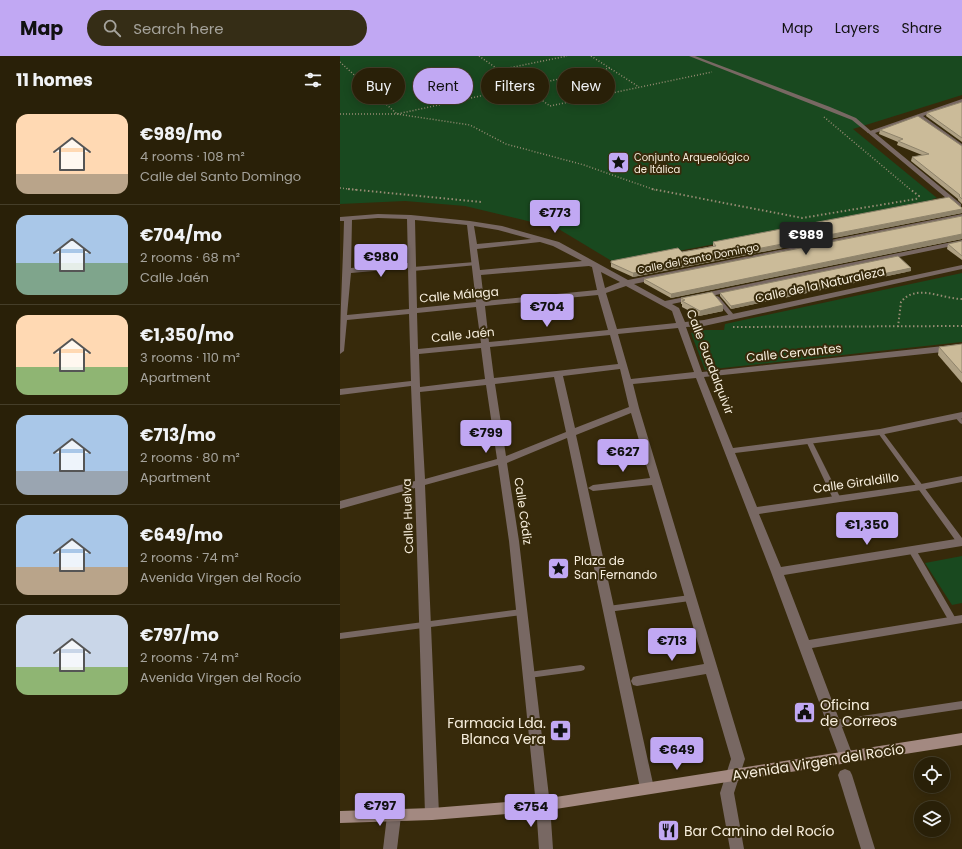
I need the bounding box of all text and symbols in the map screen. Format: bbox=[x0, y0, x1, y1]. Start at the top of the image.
search box bbox=[87, 10, 367, 46]
text: Map bbox=[20, 15, 63, 42]
icon: search bbox=[101, 17, 123, 39]
text: Search here bbox=[133, 18, 224, 39]
text: Map bbox=[782, 18, 813, 38]
text: Layers bbox=[835, 18, 879, 38]
text: Share bbox=[901, 18, 942, 38]
text: 11 homes bbox=[16, 68, 93, 92]
chip: Buy bbox=[352, 68, 405, 104]
chip: Rent bbox=[413, 68, 473, 104]
chip: Filters bbox=[481, 68, 549, 104]
chip: New bbox=[557, 68, 615, 104]
icon: filters bbox=[302, 69, 324, 91]
text: €989/mo bbox=[140, 122, 222, 146]
icon: home bbox=[48, 130, 96, 178]
text: 4 rooms · 108 m² bbox=[140, 147, 245, 166]
place icon: Conjunto Arqueológico de Itálica bbox=[605, 150, 631, 176]
place label: Conjunto Arqueológico de Itálica bbox=[634, 150, 749, 177]
text: Calle del Santo Domingo bbox=[140, 167, 301, 186]
pin: €773 bbox=[531, 200, 579, 234]
text: €773 bbox=[539, 203, 571, 222]
pin: €989 bbox=[782, 222, 830, 256]
text: €704/mo bbox=[140, 223, 222, 247]
text: €989 bbox=[789, 225, 823, 244]
icon: home bbox=[48, 231, 96, 279]
street label: Calle del Santo Domingo bbox=[636, 239, 760, 278]
pin: €980 bbox=[357, 244, 405, 278]
text: €980 bbox=[363, 247, 399, 266]
text: 2 rooms · 68 m² bbox=[140, 248, 240, 267]
street label: Calle de la Naturaleza bbox=[754, 262, 886, 307]
text: Calle Jaén bbox=[140, 268, 209, 287]
street label: Calle Málaga bbox=[419, 283, 499, 306]
pin: €704 bbox=[523, 294, 571, 328]
text: €704 bbox=[530, 297, 564, 316]
street label: Calle Guadalquivir bbox=[683, 307, 739, 417]
text: €1,350/mo bbox=[140, 323, 234, 347]
street label: Calle Jaén bbox=[430, 323, 495, 346]
icon: home bbox=[48, 331, 96, 379]
street label: Calle Cervantes bbox=[745, 339, 842, 366]
text: 3 rooms · 110 m² bbox=[140, 348, 240, 367]
text: Apartment bbox=[140, 368, 210, 387]
pin: €799 bbox=[462, 420, 510, 454]
text: €713/mo bbox=[140, 423, 216, 447]
text: €799 bbox=[469, 423, 503, 442]
icon: home bbox=[48, 431, 96, 479]
pin: €627 bbox=[599, 439, 647, 473]
text: €627 bbox=[606, 442, 640, 461]
text: 2 rooms · 80 m² bbox=[140, 448, 240, 467]
text: Apartment bbox=[140, 468, 210, 487]
street label: Calle Giraldillo bbox=[812, 468, 900, 497]
street label: Calle Cádiz bbox=[510, 476, 537, 546]
street label: Calle Huelva bbox=[398, 478, 417, 554]
pin: €1,350 bbox=[834, 512, 900, 546]
text: €1,350 bbox=[845, 515, 889, 534]
text: €649/mo bbox=[140, 523, 223, 547]
icon: home bbox=[48, 531, 96, 579]
text: 2 rooms · 74 m² bbox=[140, 548, 239, 567]
place label: Plaza de San Fernando bbox=[574, 552, 658, 583]
place icon: Plaza de San Fernando bbox=[546, 555, 572, 581]
text: Avenida Virgen del Rocío bbox=[140, 568, 301, 587]
text: €797/mo bbox=[140, 623, 219, 647]
pin: €713 bbox=[648, 628, 696, 662]
icon: home bbox=[48, 631, 96, 679]
text: €713 bbox=[657, 631, 687, 650]
text: 2 rooms · 74 m² bbox=[140, 648, 239, 667]
text: Avenida Virgen del Rocío bbox=[140, 668, 301, 687]
place label: Oficina de Correos bbox=[820, 695, 897, 731]
public building icon: Oficina de Correos bbox=[792, 700, 818, 726]
place label: Farmacia Lda. Blanca Vera bbox=[447, 713, 546, 749]
pharmacy icon: Farmacia Lda. Blanca Vera bbox=[548, 718, 574, 744]
pin: €649 bbox=[653, 737, 701, 771]
street label: Avenida Virgen del Rocío bbox=[731, 739, 905, 785]
text: €649 bbox=[659, 740, 695, 759]
map controls bbox=[914, 757, 950, 837]
button: locate bbox=[914, 757, 950, 793]
pin: €797 bbox=[356, 793, 404, 827]
pin: €754 bbox=[507, 794, 555, 828]
text: €797 bbox=[364, 796, 396, 815]
text: €754 bbox=[514, 797, 548, 816]
button: layers bbox=[914, 801, 950, 837]
restaurant icon: Bar Camino del Rocío bbox=[655, 818, 681, 844]
place label: Bar Camino del Rocío bbox=[684, 821, 835, 841]

